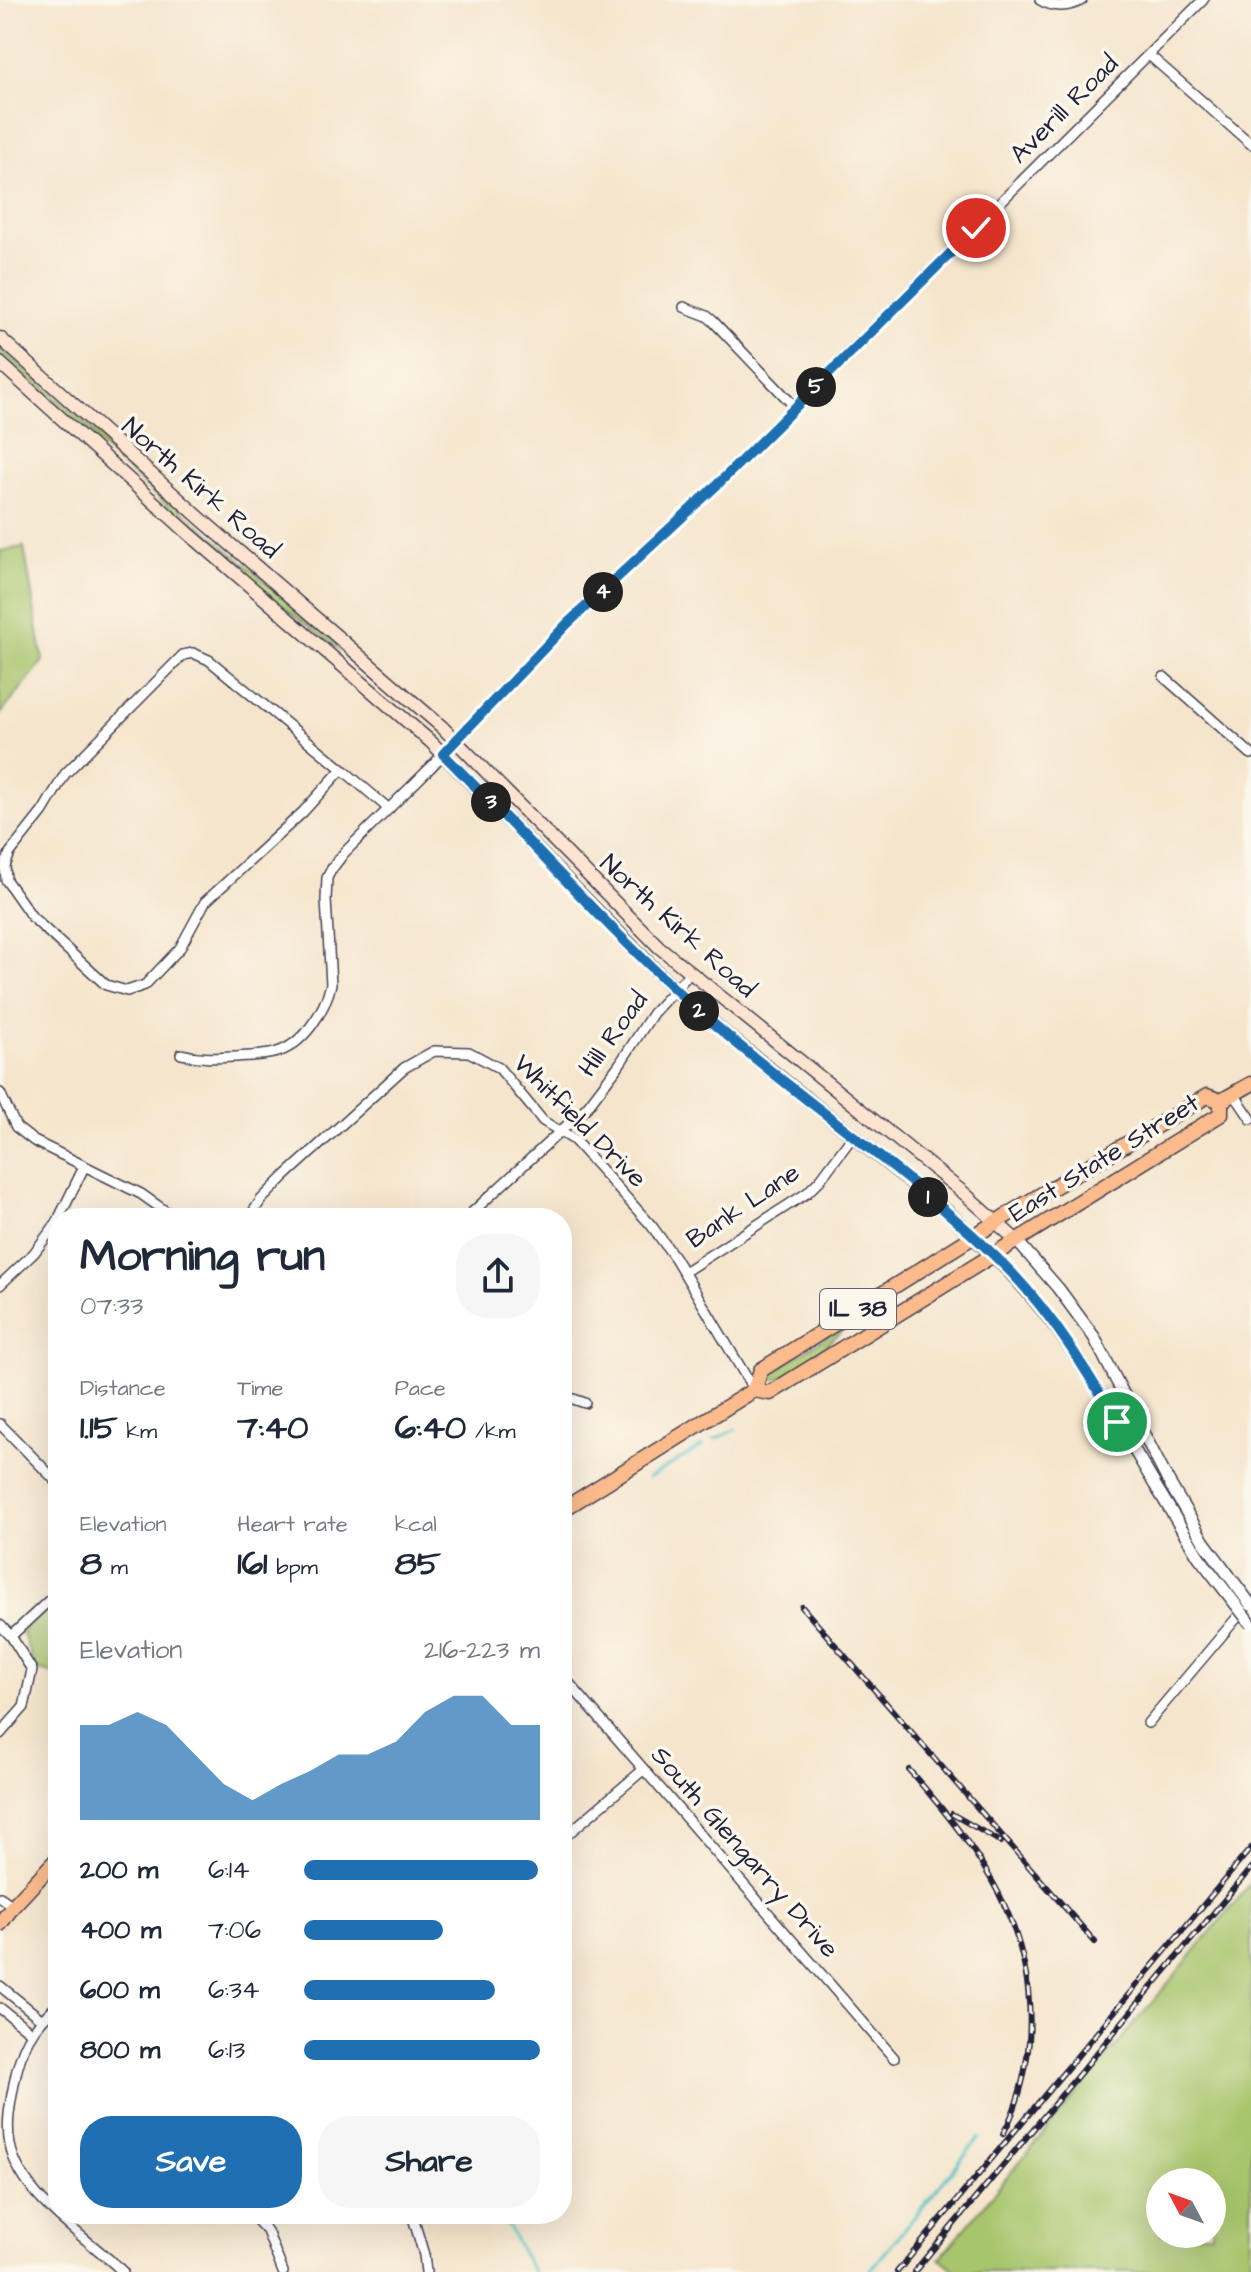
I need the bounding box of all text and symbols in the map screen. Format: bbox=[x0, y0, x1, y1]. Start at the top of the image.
street label: Averill Road bbox=[1001, 46, 1127, 172]
pin bbox=[942, 194, 1010, 262]
icon: check bbox=[954, 206, 998, 250]
pin: 5 bbox=[796, 367, 836, 407]
text: 5 bbox=[808, 371, 824, 402]
street label: North Kirk Road bbox=[114, 409, 288, 567]
pin: 4 bbox=[583, 572, 623, 612]
text: 4 bbox=[596, 576, 610, 607]
pin: 3 bbox=[471, 782, 511, 822]
text: 3 bbox=[485, 786, 497, 817]
street label: North Kirk Road bbox=[592, 846, 764, 1006]
street label: Hill Road bbox=[570, 984, 656, 1084]
pin: 2 bbox=[679, 991, 719, 1031]
text: 2 bbox=[693, 995, 705, 1026]
street label: Whitfield Drive bbox=[505, 1046, 655, 1196]
street label: East State Street bbox=[1002, 1085, 1206, 1231]
street label: Bank Lane bbox=[679, 1155, 807, 1257]
pin: 1 bbox=[908, 1177, 948, 1217]
text: 1 bbox=[927, 1181, 929, 1212]
text: Morning run bbox=[80, 1227, 325, 1288]
button: share bbox=[456, 1234, 540, 1318]
text: 07:33 bbox=[80, 1288, 143, 1324]
road number: IL 38 bbox=[820, 1289, 896, 1329]
text: Distance bbox=[80, 1373, 166, 1404]
text: Time bbox=[237, 1373, 283, 1404]
text: Pace bbox=[395, 1373, 446, 1404]
pin bbox=[1083, 1388, 1151, 1456]
icon: arrive bbox=[1095, 1400, 1139, 1444]
text: 1.15 bbox=[80, 1404, 118, 1452]
text: 7:40 bbox=[237, 1404, 309, 1452]
text: 6:40 bbox=[395, 1404, 466, 1452]
text: km bbox=[118, 1416, 157, 1447]
text: /km bbox=[466, 1416, 516, 1447]
text: Elevation bbox=[80, 1509, 167, 1540]
text: Heart rate bbox=[237, 1509, 348, 1540]
text: kcal bbox=[395, 1509, 437, 1540]
text: 8 bbox=[80, 1540, 102, 1588]
text: 161 bbox=[237, 1540, 267, 1588]
text: 85 bbox=[395, 1540, 441, 1588]
text: m bbox=[102, 1552, 128, 1583]
text: bpm bbox=[267, 1552, 318, 1583]
text: Elevation bbox=[80, 1632, 182, 1668]
text: 216–223 m bbox=[424, 1632, 540, 1668]
street label: South Glengarry Drive bbox=[641, 1738, 847, 1967]
text: 200 m bbox=[80, 1852, 158, 1888]
text: 6:14 bbox=[208, 1852, 250, 1888]
text: 400 m bbox=[80, 1912, 161, 1948]
text: 7:06 bbox=[208, 1912, 261, 1948]
text: 600 m bbox=[80, 1972, 160, 2008]
text: 6:34 bbox=[208, 1972, 260, 2008]
text: 800 m bbox=[80, 2032, 160, 2068]
text: 6:13 bbox=[208, 2032, 245, 2068]
button: Save bbox=[80, 2116, 302, 2208]
button: Share bbox=[318, 2116, 540, 2208]
north arrow bbox=[1146, 2168, 1226, 2248]
map controls bbox=[1146, 2168, 1226, 2248]

